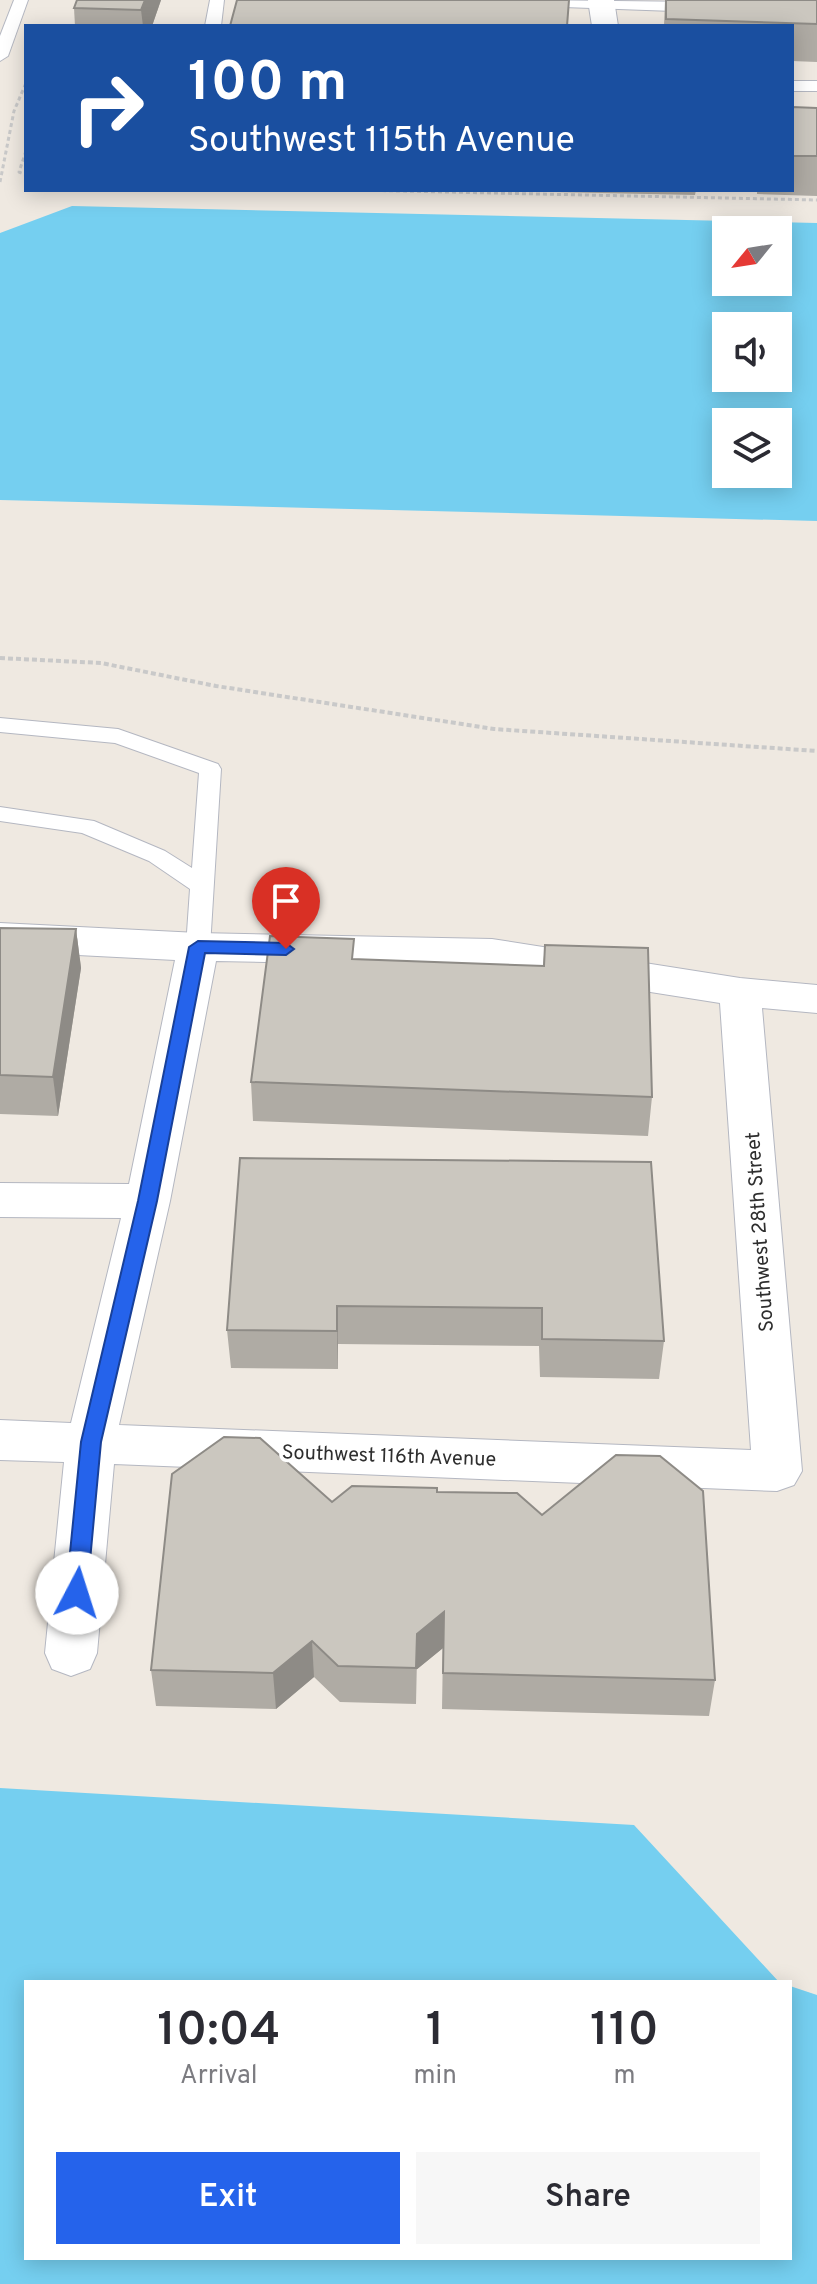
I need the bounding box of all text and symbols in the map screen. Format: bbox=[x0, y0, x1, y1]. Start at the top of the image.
text: 100 m bbox=[188, 50, 347, 120]
icon: right bbox=[56, 56, 160, 160]
text: Southwest 115th Avenue bbox=[188, 119, 575, 165]
north arrow bbox=[712, 216, 792, 296]
map controls bbox=[712, 216, 792, 488]
button: sound bbox=[712, 312, 792, 392]
button: layers bbox=[712, 408, 792, 488]
pin bbox=[252, 867, 320, 949]
icon: arrive bbox=[264, 879, 308, 923]
street label: Southwest 28th Street bbox=[741, 1131, 781, 1333]
street label: Southwest 116th Avenue bbox=[281, 1440, 497, 1474]
position arrow bbox=[35, 1551, 119, 1635]
text: 10:04 bbox=[157, 2002, 280, 2062]
text: 1 bbox=[426, 2002, 445, 2062]
text: 110 bbox=[590, 2002, 659, 2062]
text: Arrival bbox=[180, 2060, 258, 2093]
text: min bbox=[414, 2060, 457, 2093]
text: m bbox=[613, 2060, 635, 2093]
button: Exit bbox=[56, 2152, 400, 2244]
button: Share bbox=[416, 2152, 760, 2244]

